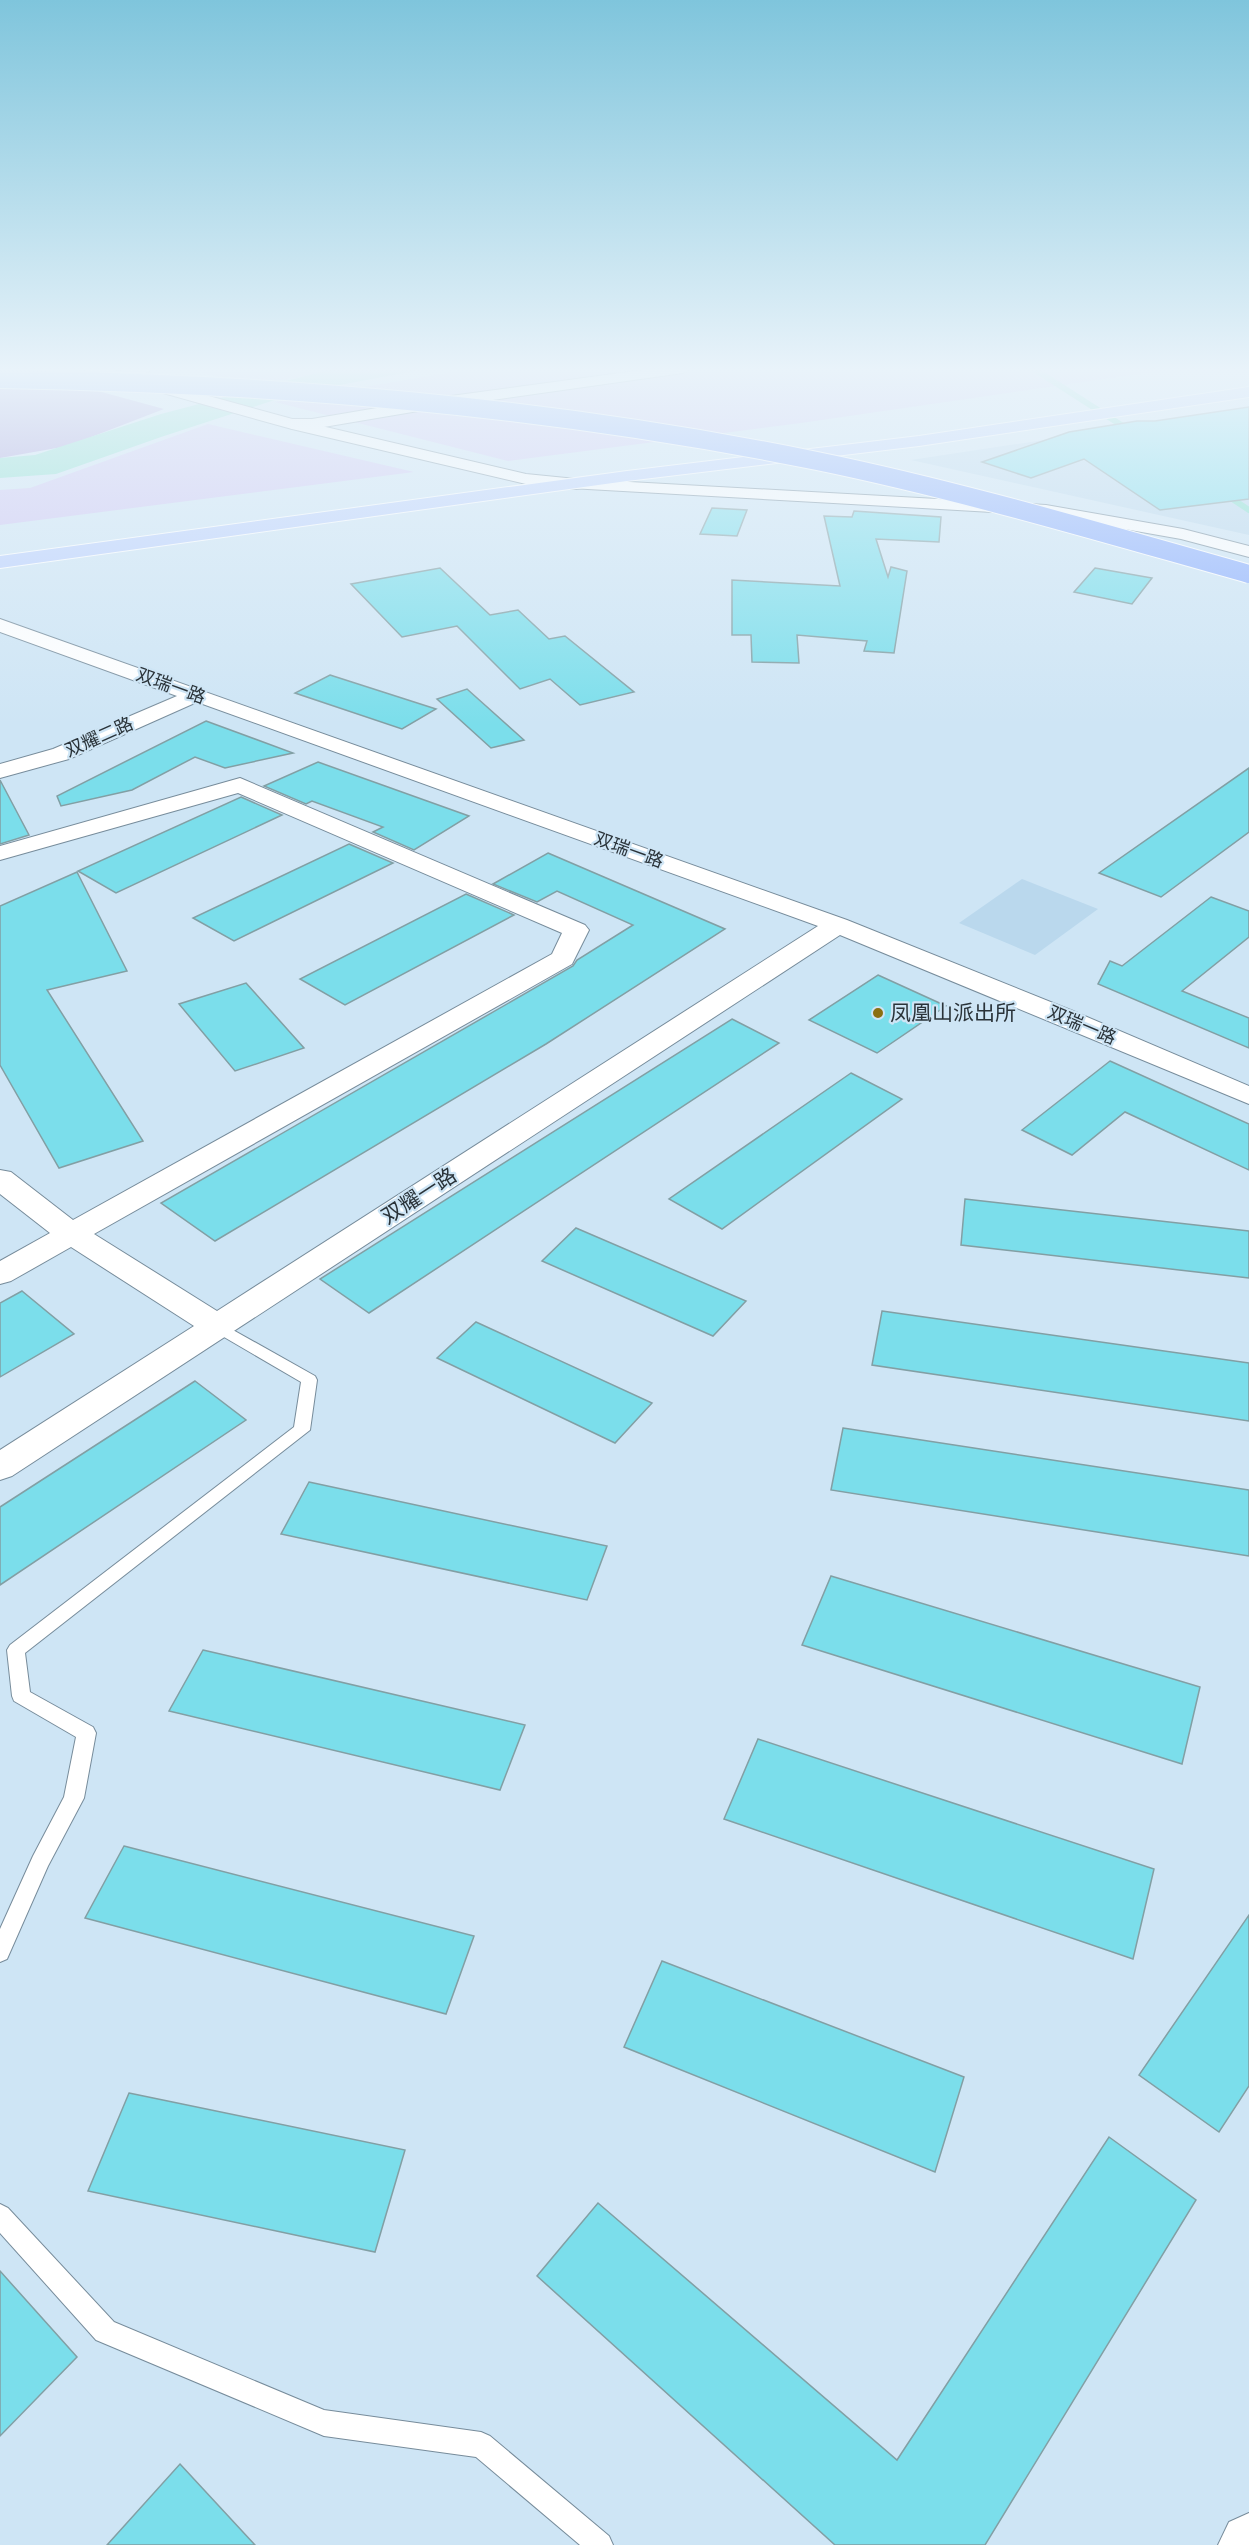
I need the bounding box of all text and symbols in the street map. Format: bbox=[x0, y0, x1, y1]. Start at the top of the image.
street label: 双瑞一路 bbox=[134, 662, 209, 708]
street label: 双耀二路 bbox=[61, 711, 136, 761]
street label: 双瑞一路 bbox=[592, 826, 667, 872]
place label: 凤凰山派出所 bbox=[890, 999, 1016, 1024]
street label: 双瑞一路 bbox=[1045, 1000, 1120, 1048]
marker: 凤凰山派出所 bbox=[871, 1006, 885, 1020]
street label: 双耀一路 bbox=[376, 1161, 460, 1228]

